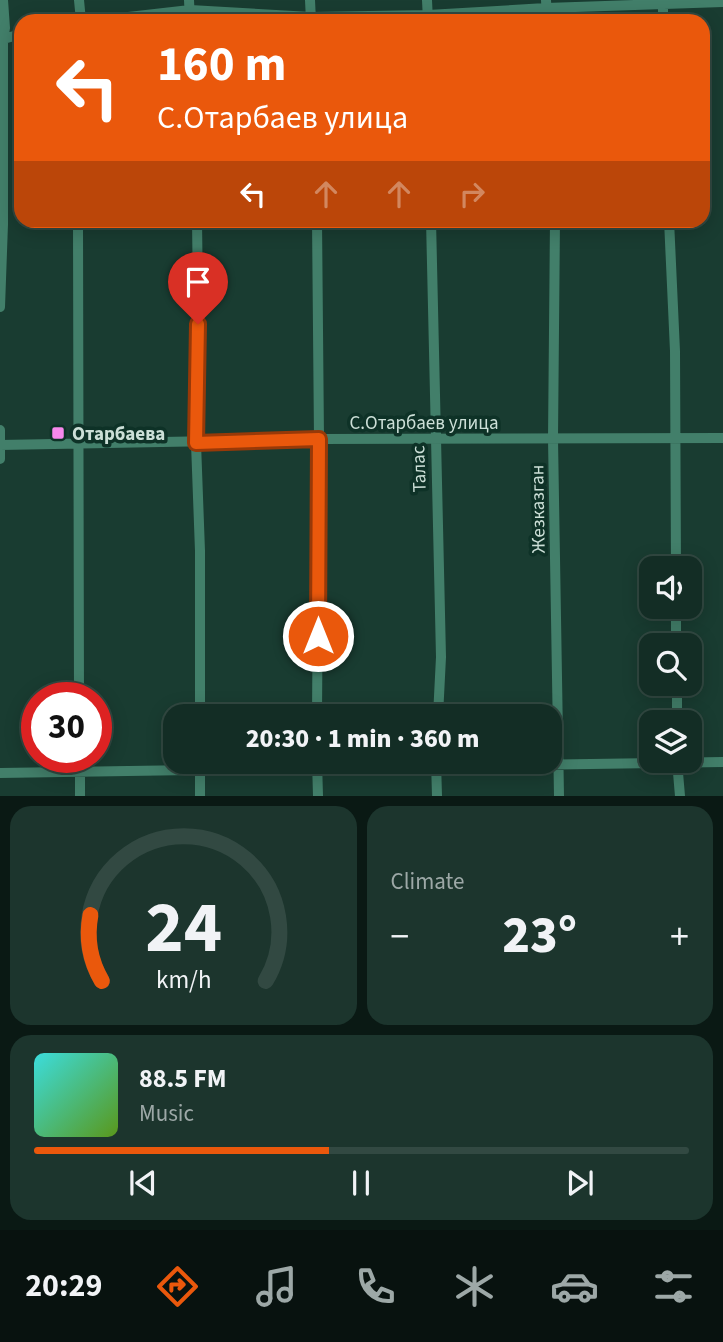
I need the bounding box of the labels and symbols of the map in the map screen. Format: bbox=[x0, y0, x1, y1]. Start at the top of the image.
pin bbox=[168, 252, 228, 324]
street label: С.Отарбаев улица bbox=[349, 410, 499, 437]
place label: Отарбаева bbox=[72, 421, 165, 448]
marker: Отарбаева bbox=[50, 425, 66, 441]
street label: Талас bbox=[405, 445, 434, 493]
street label: Жезказган bbox=[524, 464, 553, 554]
position arrow bbox=[281, 599, 355, 673]
speed limit sign: 30 bbox=[21, 682, 112, 773]

